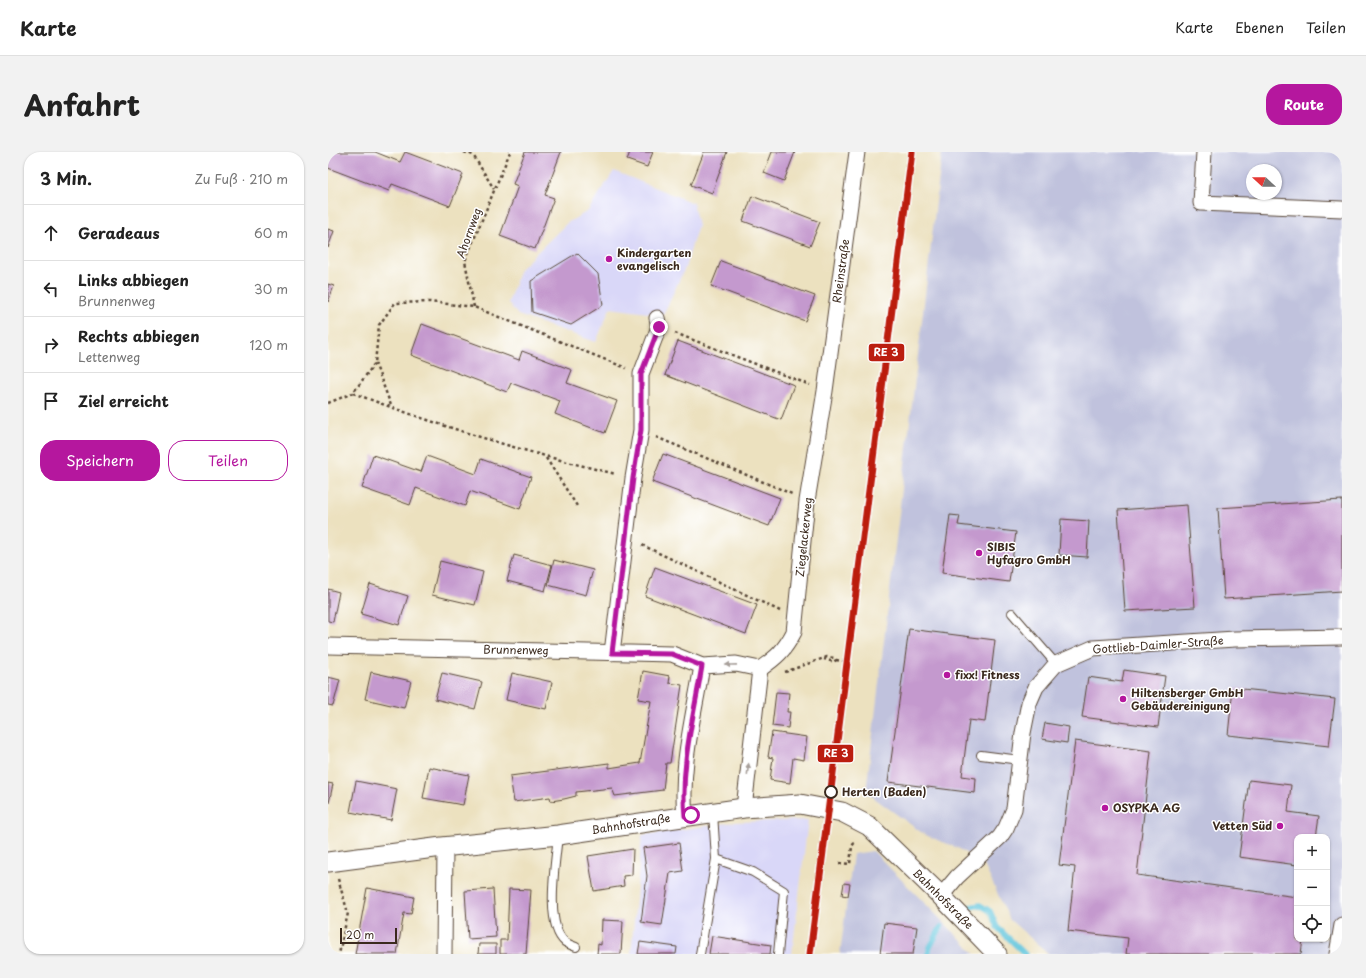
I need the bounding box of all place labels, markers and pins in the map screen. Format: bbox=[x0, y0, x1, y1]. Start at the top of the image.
place label: Kindergarten evangelisch bbox=[617, 244, 691, 274]
marker: Kindergarten evangelisch bbox=[604, 254, 614, 264]
place label: SIBIS Hyfagro GmbH bbox=[987, 538, 1071, 568]
marker: SIBIS Hyfagro GmbH bbox=[974, 548, 984, 558]
place label: fixx! Fitness bbox=[955, 666, 1020, 683]
marker: fixx! Fitness bbox=[942, 670, 952, 680]
place label: Hiltensberger GmbH Gebäudereinigung bbox=[1131, 684, 1243, 714]
marker: Hiltensberger GmbH Gebäudereinigung bbox=[1118, 694, 1128, 704]
place label: Herten (Baden) bbox=[842, 783, 926, 800]
marker: Herten (Baden) bbox=[824, 785, 838, 799]
place label: OSYPKA AG bbox=[1113, 799, 1180, 816]
marker: OSYPKA AG bbox=[1100, 803, 1110, 813]
place label: Vetten Süd bbox=[1213, 817, 1272, 834]
marker: Vetten Süd bbox=[1275, 821, 1285, 831]

